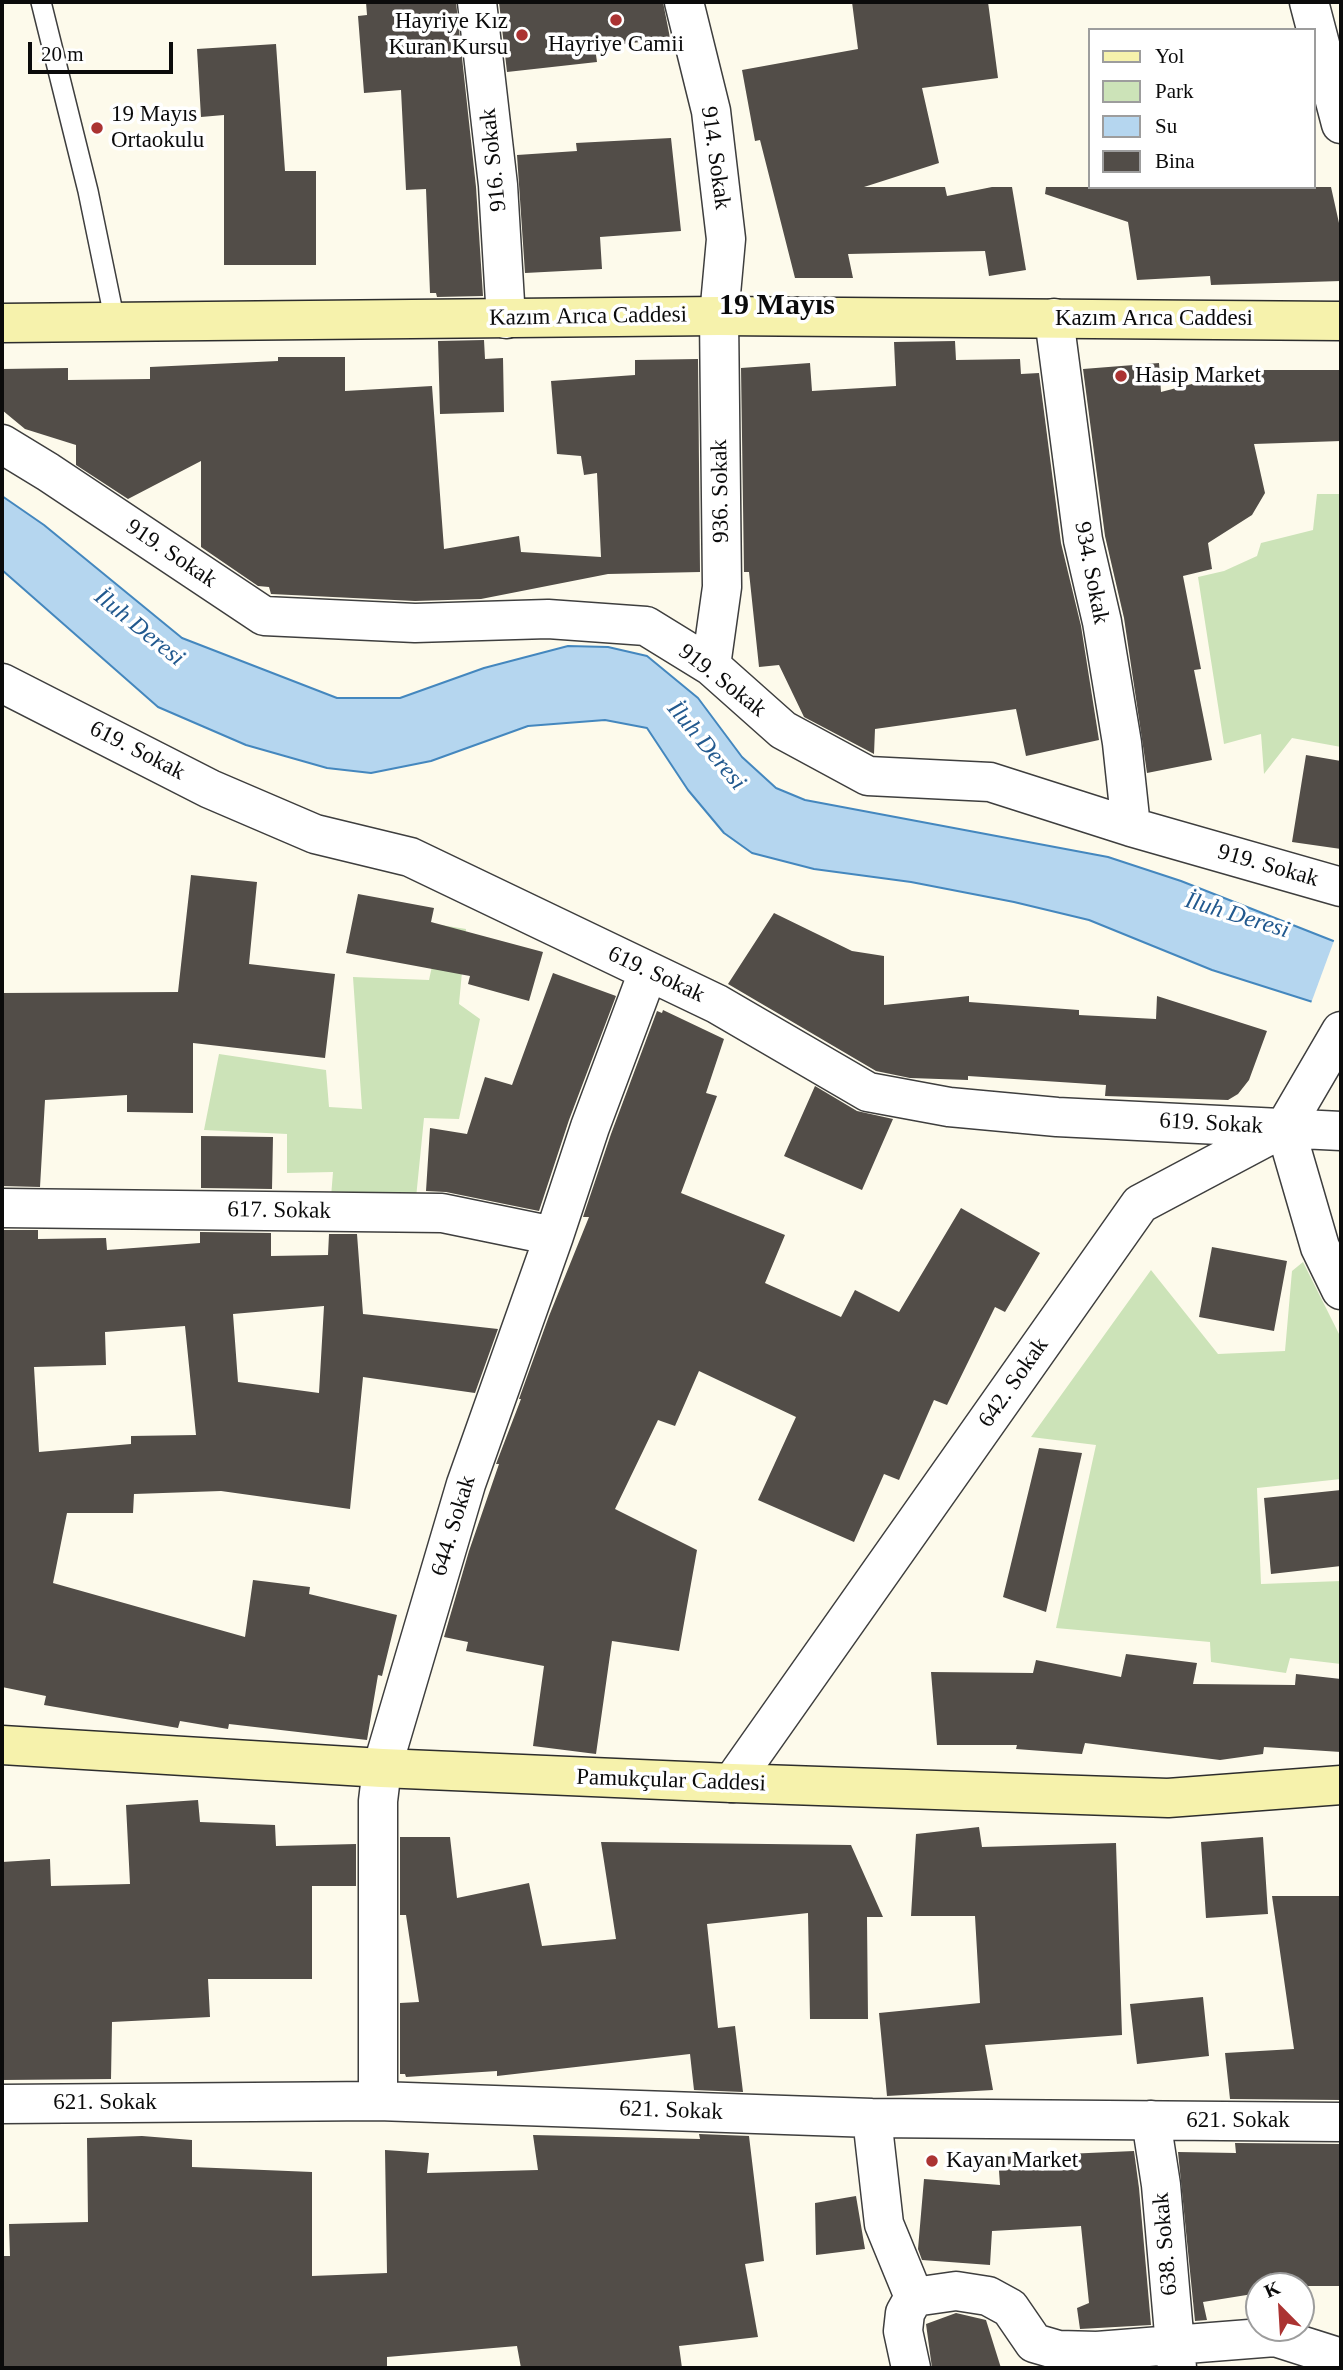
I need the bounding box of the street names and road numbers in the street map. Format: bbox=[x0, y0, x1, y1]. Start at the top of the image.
street label: 914. Sokak bbox=[694, 105, 736, 211]
street label: 916. Sokak bbox=[475, 107, 513, 213]
street label: Kazım Arıca Caddesi bbox=[489, 301, 687, 333]
street label: Kazım Arıca Caddesi bbox=[1055, 305, 1253, 333]
street label: 936. Sokak bbox=[706, 439, 736, 543]
street label: 919. Sokak bbox=[120, 514, 222, 594]
street label: 934. Sokak bbox=[1068, 520, 1114, 626]
street label: 919. Sokak bbox=[673, 638, 771, 724]
street label: 619. Sokak bbox=[85, 715, 189, 787]
street label: 919. Sokak bbox=[1214, 838, 1322, 894]
street label: 619. Sokak bbox=[603, 941, 709, 1009]
street label: 619. Sokak bbox=[1159, 1108, 1263, 1140]
street label: 617. Sokak bbox=[227, 1196, 331, 1226]
street label: 642. Sokak bbox=[973, 1333, 1055, 1433]
street label: 644. Sokak bbox=[426, 1472, 482, 1580]
street label: Pamukçular Caddesi bbox=[576, 1764, 766, 1798]
street label: 621. Sokak bbox=[53, 2089, 157, 2117]
street label: 621. Sokak bbox=[619, 2095, 723, 2127]
street label: 621. Sokak bbox=[1186, 2107, 1290, 2135]
street label: 638. Sokak bbox=[1148, 2191, 1184, 2297]

